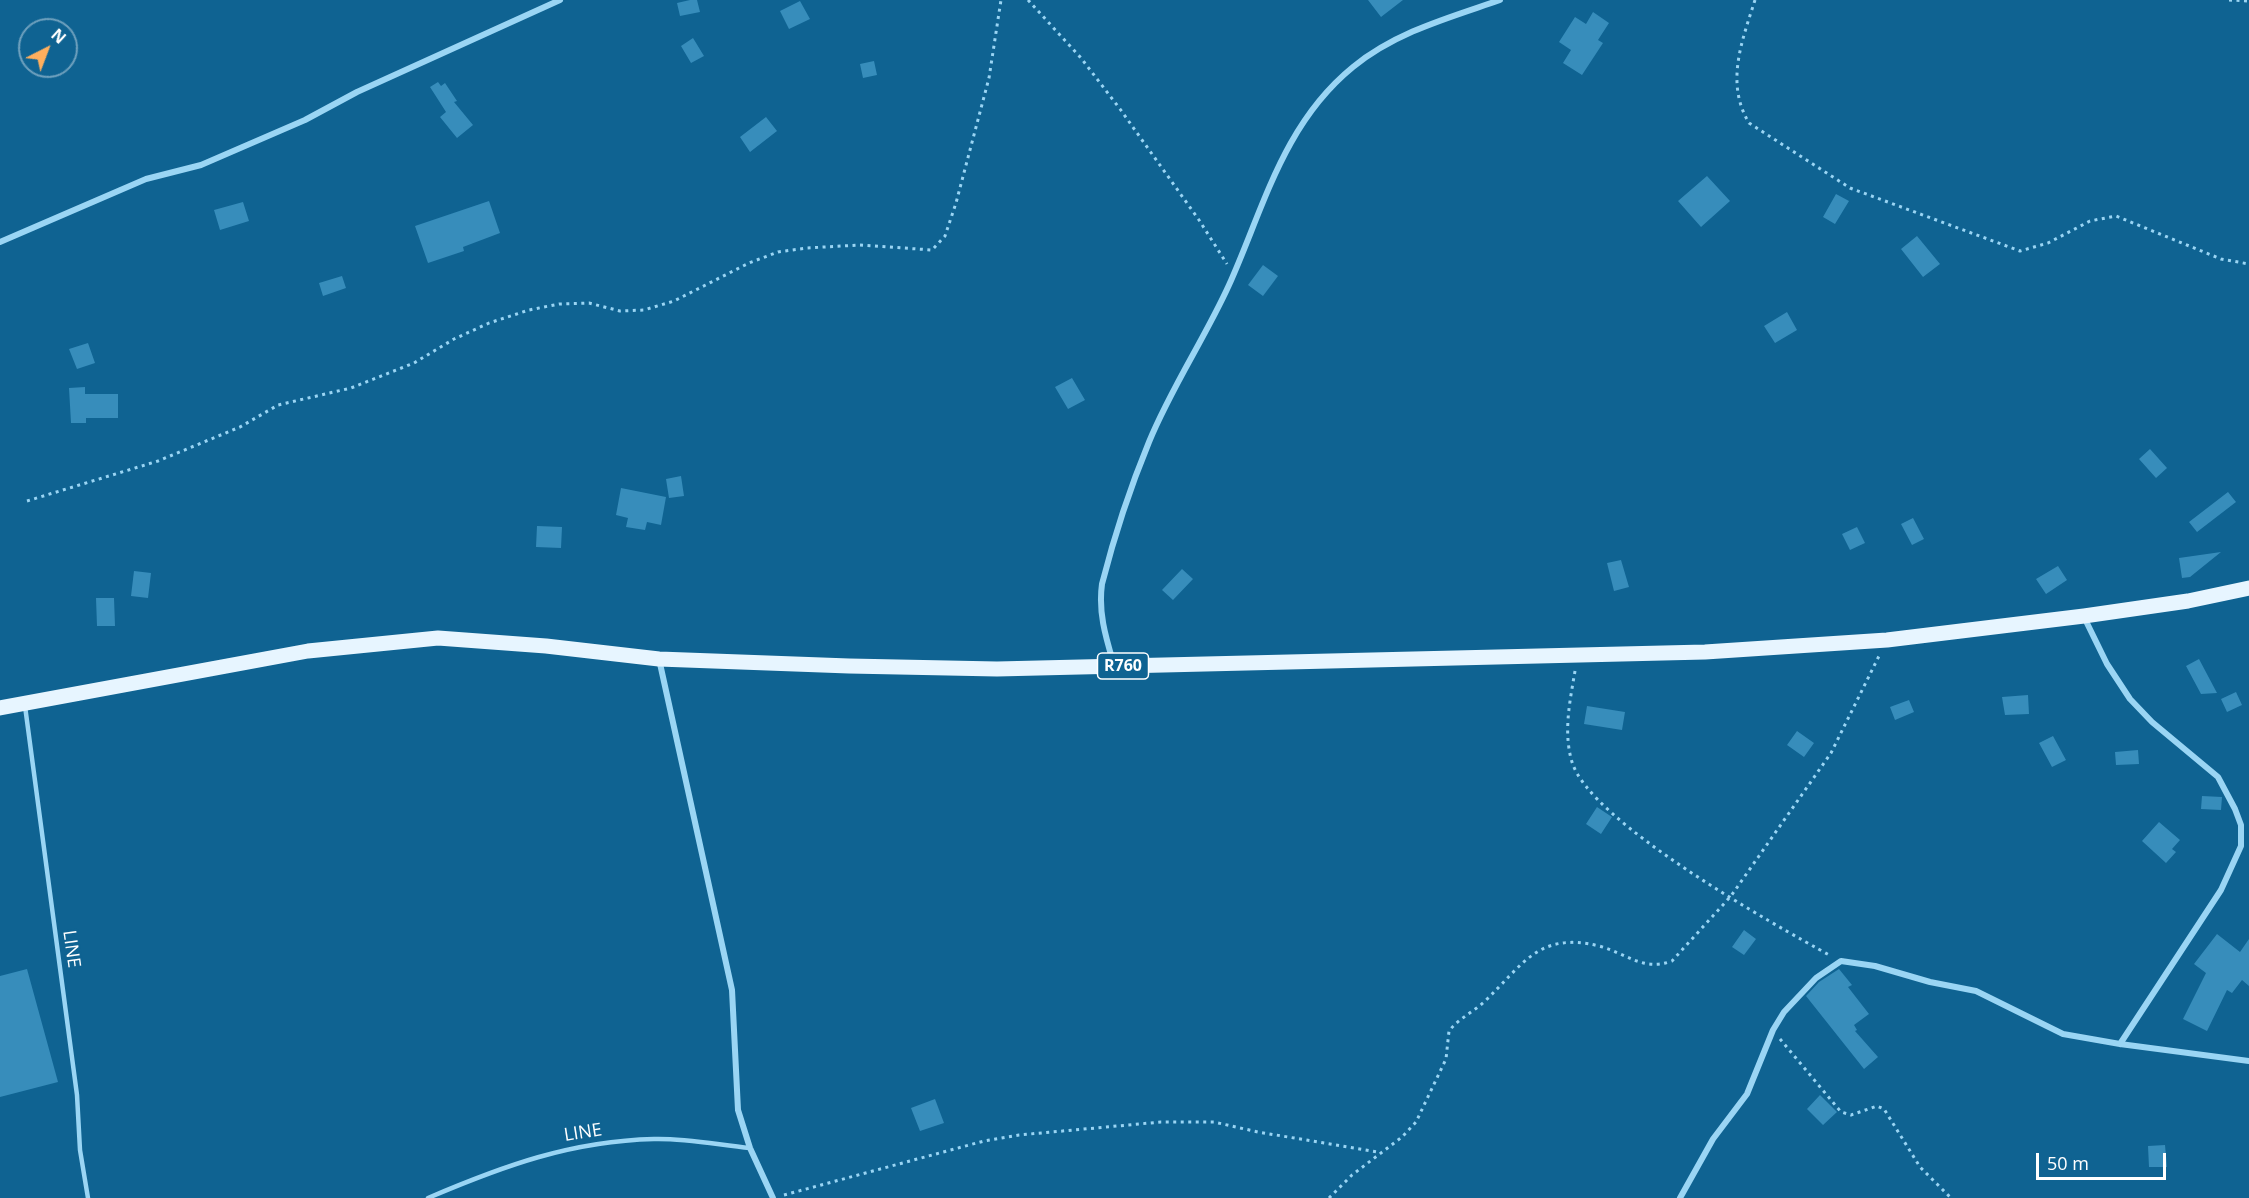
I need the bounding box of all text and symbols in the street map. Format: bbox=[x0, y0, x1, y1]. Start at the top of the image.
north arrow bbox=[18, 18, 78, 78]
text: N bbox=[47, 24, 71, 49]
road number: R760 bbox=[1098, 653, 1148, 679]
street label: LINE bbox=[58, 929, 84, 969]
street label: LINE bbox=[563, 1119, 603, 1147]
scale bar bbox=[2039, 1141, 2170, 1179]
text: 50 m bbox=[2047, 1151, 2089, 1175]

